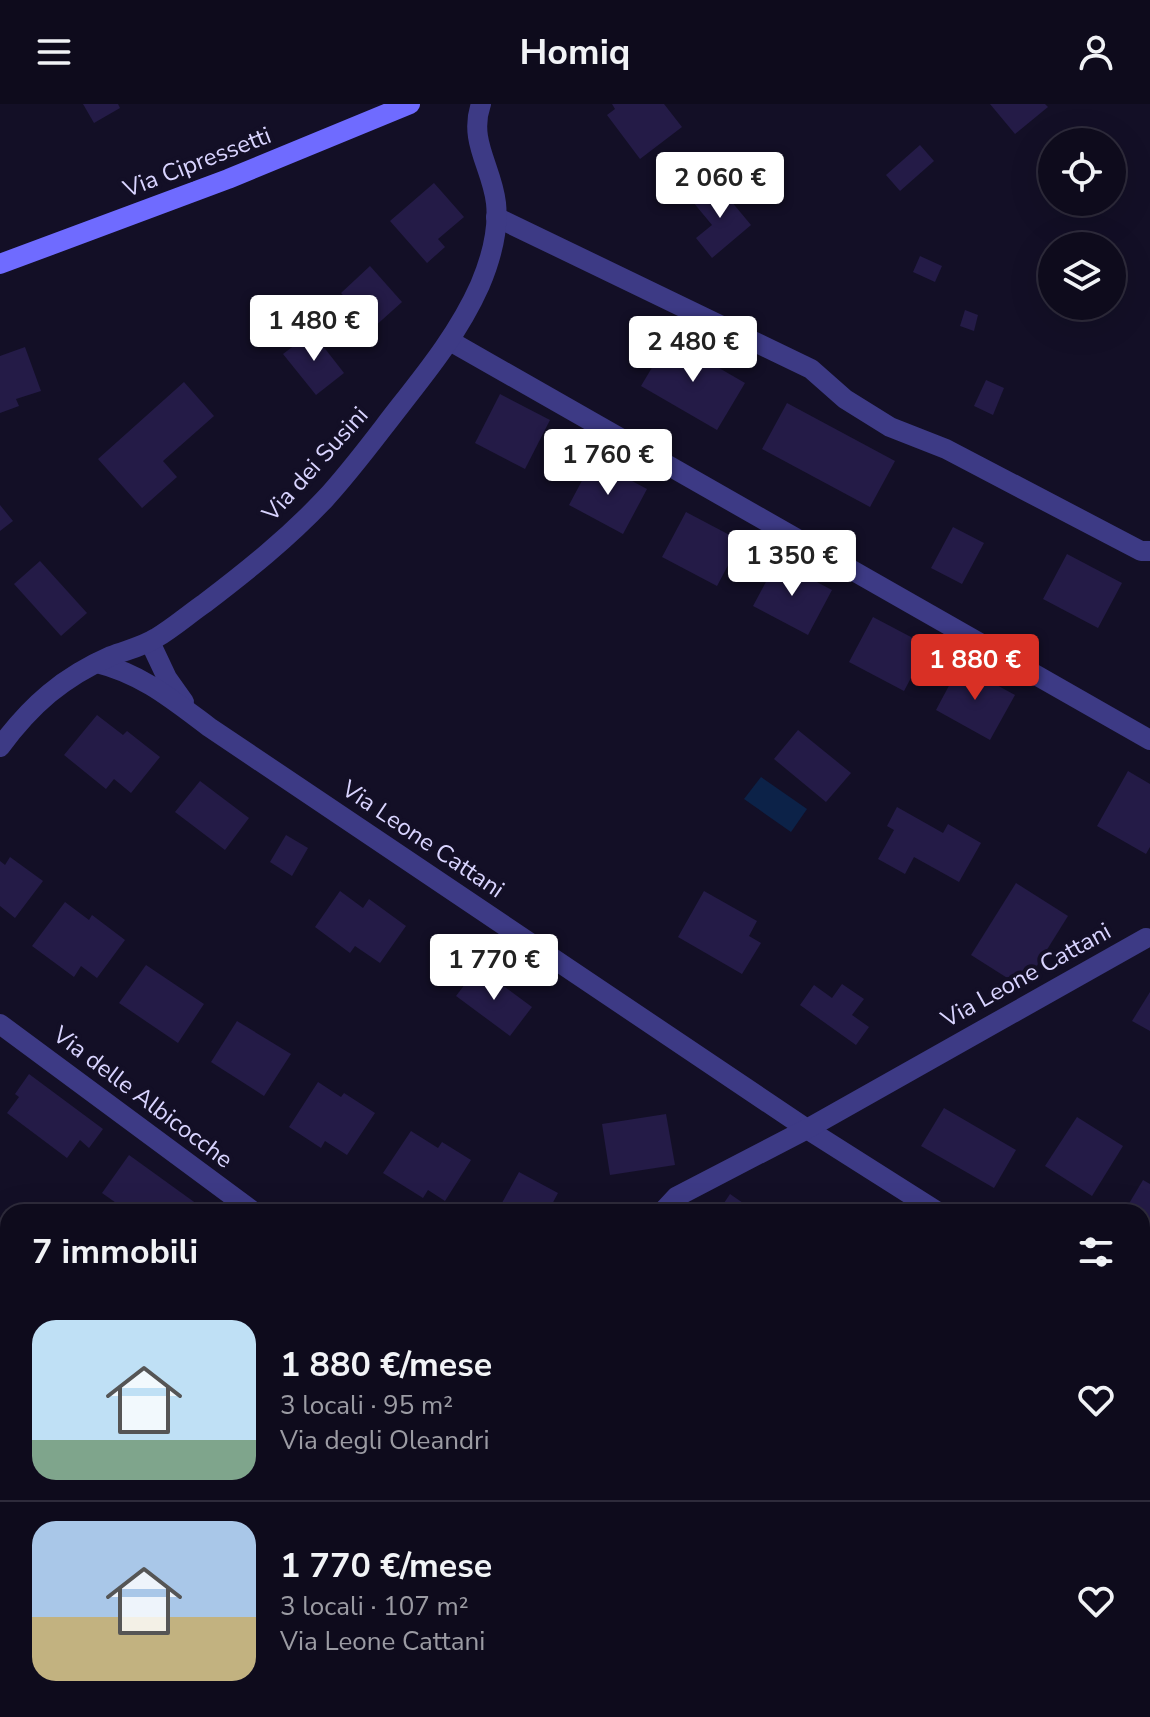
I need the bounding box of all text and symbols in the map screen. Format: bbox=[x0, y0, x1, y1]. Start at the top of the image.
text: Homiq bbox=[520, 28, 630, 77]
icon: menu bbox=[32, 30, 76, 74]
icon: person bbox=[1074, 30, 1118, 74]
street label: Via Cipressetti bbox=[118, 119, 275, 205]
map controls bbox=[1038, 128, 1126, 320]
button: locate bbox=[1038, 128, 1126, 216]
pin: 2 060 € bbox=[646, 152, 794, 220]
text: 2 060 € bbox=[674, 160, 766, 195]
button: layers bbox=[1038, 232, 1126, 320]
pin: 1 480 € bbox=[240, 295, 388, 363]
text: 1 480 € bbox=[268, 303, 360, 338]
pin: 2 480 € bbox=[619, 316, 767, 384]
text: 2 480 € bbox=[647, 324, 739, 359]
street label: Via dei Susini bbox=[254, 400, 375, 529]
pin: 1 760 € bbox=[534, 429, 682, 497]
text: 1 760 € bbox=[562, 437, 654, 472]
pin: 1 350 € bbox=[718, 530, 866, 598]
text: 1 350 € bbox=[746, 538, 838, 573]
pin: 1 880 € bbox=[901, 634, 1049, 702]
text: 1 880 € bbox=[929, 642, 1021, 677]
street label: Via Leone Cattani bbox=[335, 772, 510, 905]
street label: Via Leone Cattani bbox=[935, 915, 1117, 1035]
pin: 1 770 € bbox=[420, 934, 568, 1002]
text: 1 770 € bbox=[448, 942, 540, 977]
street label: Via delle Albicocche bbox=[46, 1018, 239, 1175]
text: 7 immobili bbox=[32, 1229, 198, 1275]
icon: filters bbox=[1074, 1230, 1118, 1274]
text: 1 880 €/mese bbox=[280, 1342, 492, 1388]
icon: home bbox=[96, 1352, 192, 1448]
icon: heart bbox=[1074, 1378, 1118, 1422]
text: 3 locali · 95 m² bbox=[280, 1388, 453, 1423]
text: Via degli Oleandri bbox=[280, 1423, 489, 1458]
text: 1 770 €/mese bbox=[280, 1543, 492, 1589]
icon: home bbox=[96, 1553, 192, 1649]
icon: heart bbox=[1074, 1579, 1118, 1623]
text: 3 locali · 107 m² bbox=[280, 1589, 469, 1624]
text: Via Leone Cattani bbox=[280, 1624, 485, 1659]

